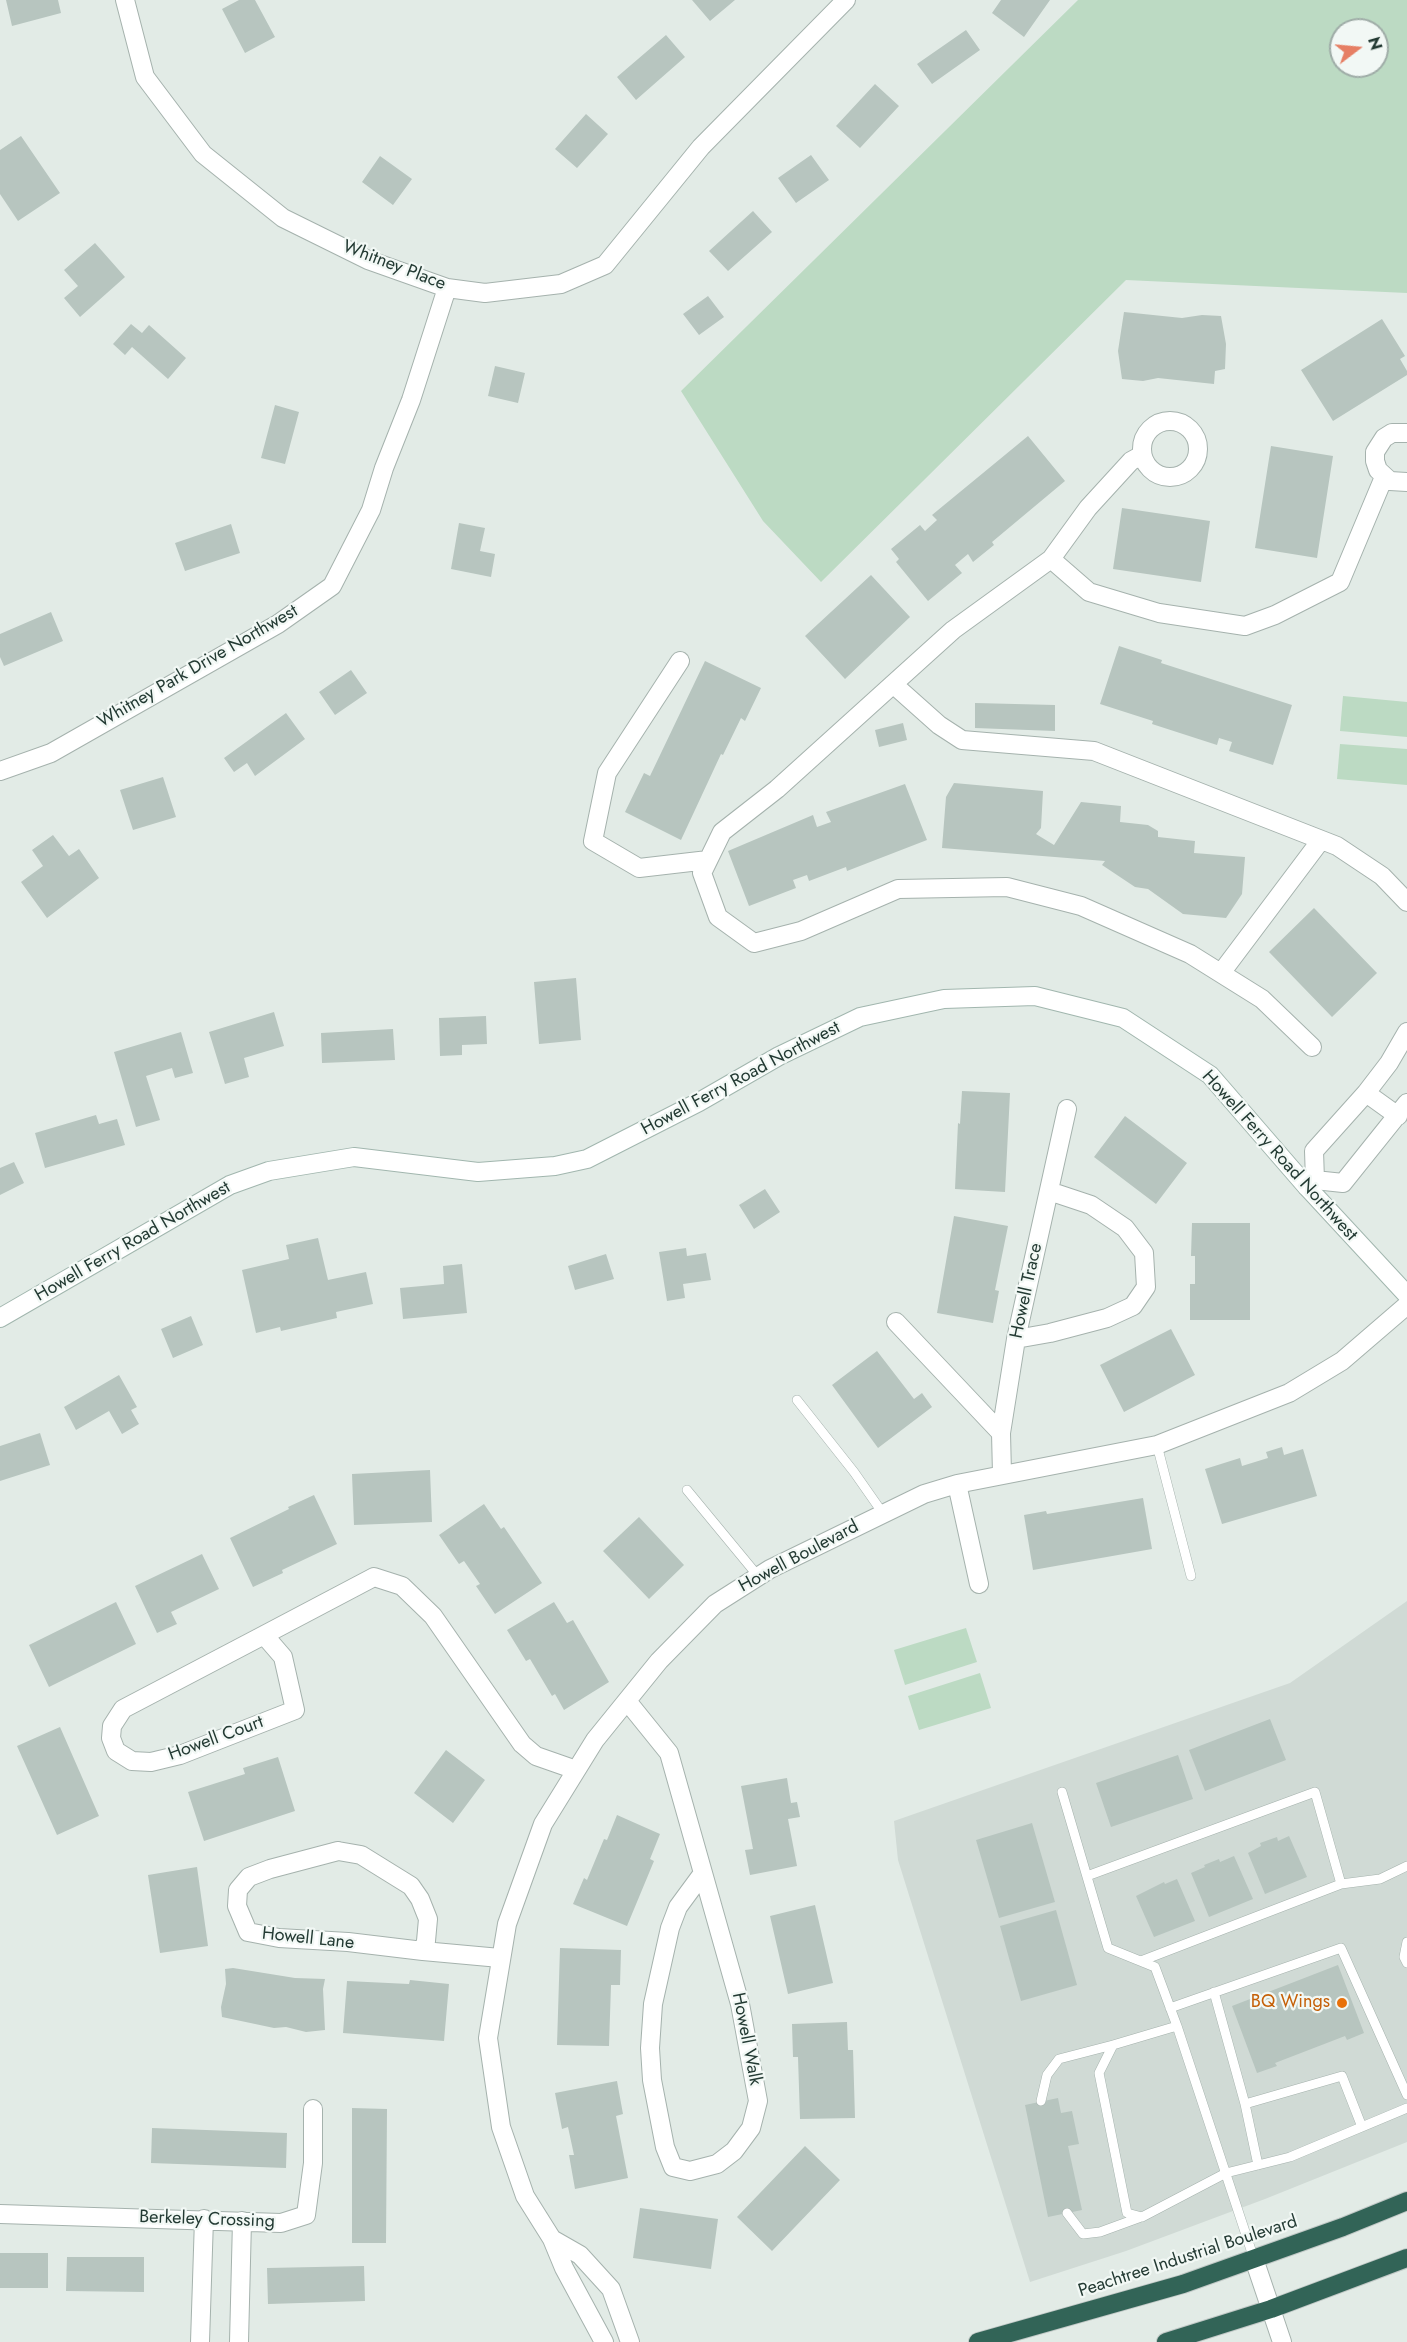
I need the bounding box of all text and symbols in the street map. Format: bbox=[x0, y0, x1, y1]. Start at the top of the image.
north arrow bbox=[1329, 18, 1389, 78]
text: N bbox=[1362, 34, 1388, 53]
street label: Whitney Place bbox=[339, 236, 449, 296]
street label: Whitney Park Drive Northwest bbox=[94, 601, 302, 733]
street label: Howell Ferry Road Northwest bbox=[638, 1017, 844, 1141]
street label: Howell Ferry Road Northwest bbox=[1197, 1066, 1361, 1246]
street label: Howell Ferry Road Northwest bbox=[31, 1177, 235, 1307]
street label: Howell Trace bbox=[1006, 1241, 1048, 1341]
street label: Howell Boulevard bbox=[735, 1516, 863, 1598]
street label: Howell Court bbox=[166, 1712, 266, 1766]
street label: Howell Lane bbox=[261, 1923, 355, 1955]
street label: Howell Walk bbox=[726, 1991, 766, 2087]
place label: BQ Wings bbox=[1251, 1992, 1330, 2014]
marker: BQ Wings bbox=[1335, 1996, 1349, 2010]
street label: Berkeley Crossing bbox=[139, 2207, 275, 2233]
street label: Peachtree Industrial Boulevard bbox=[1076, 2211, 1300, 2303]

